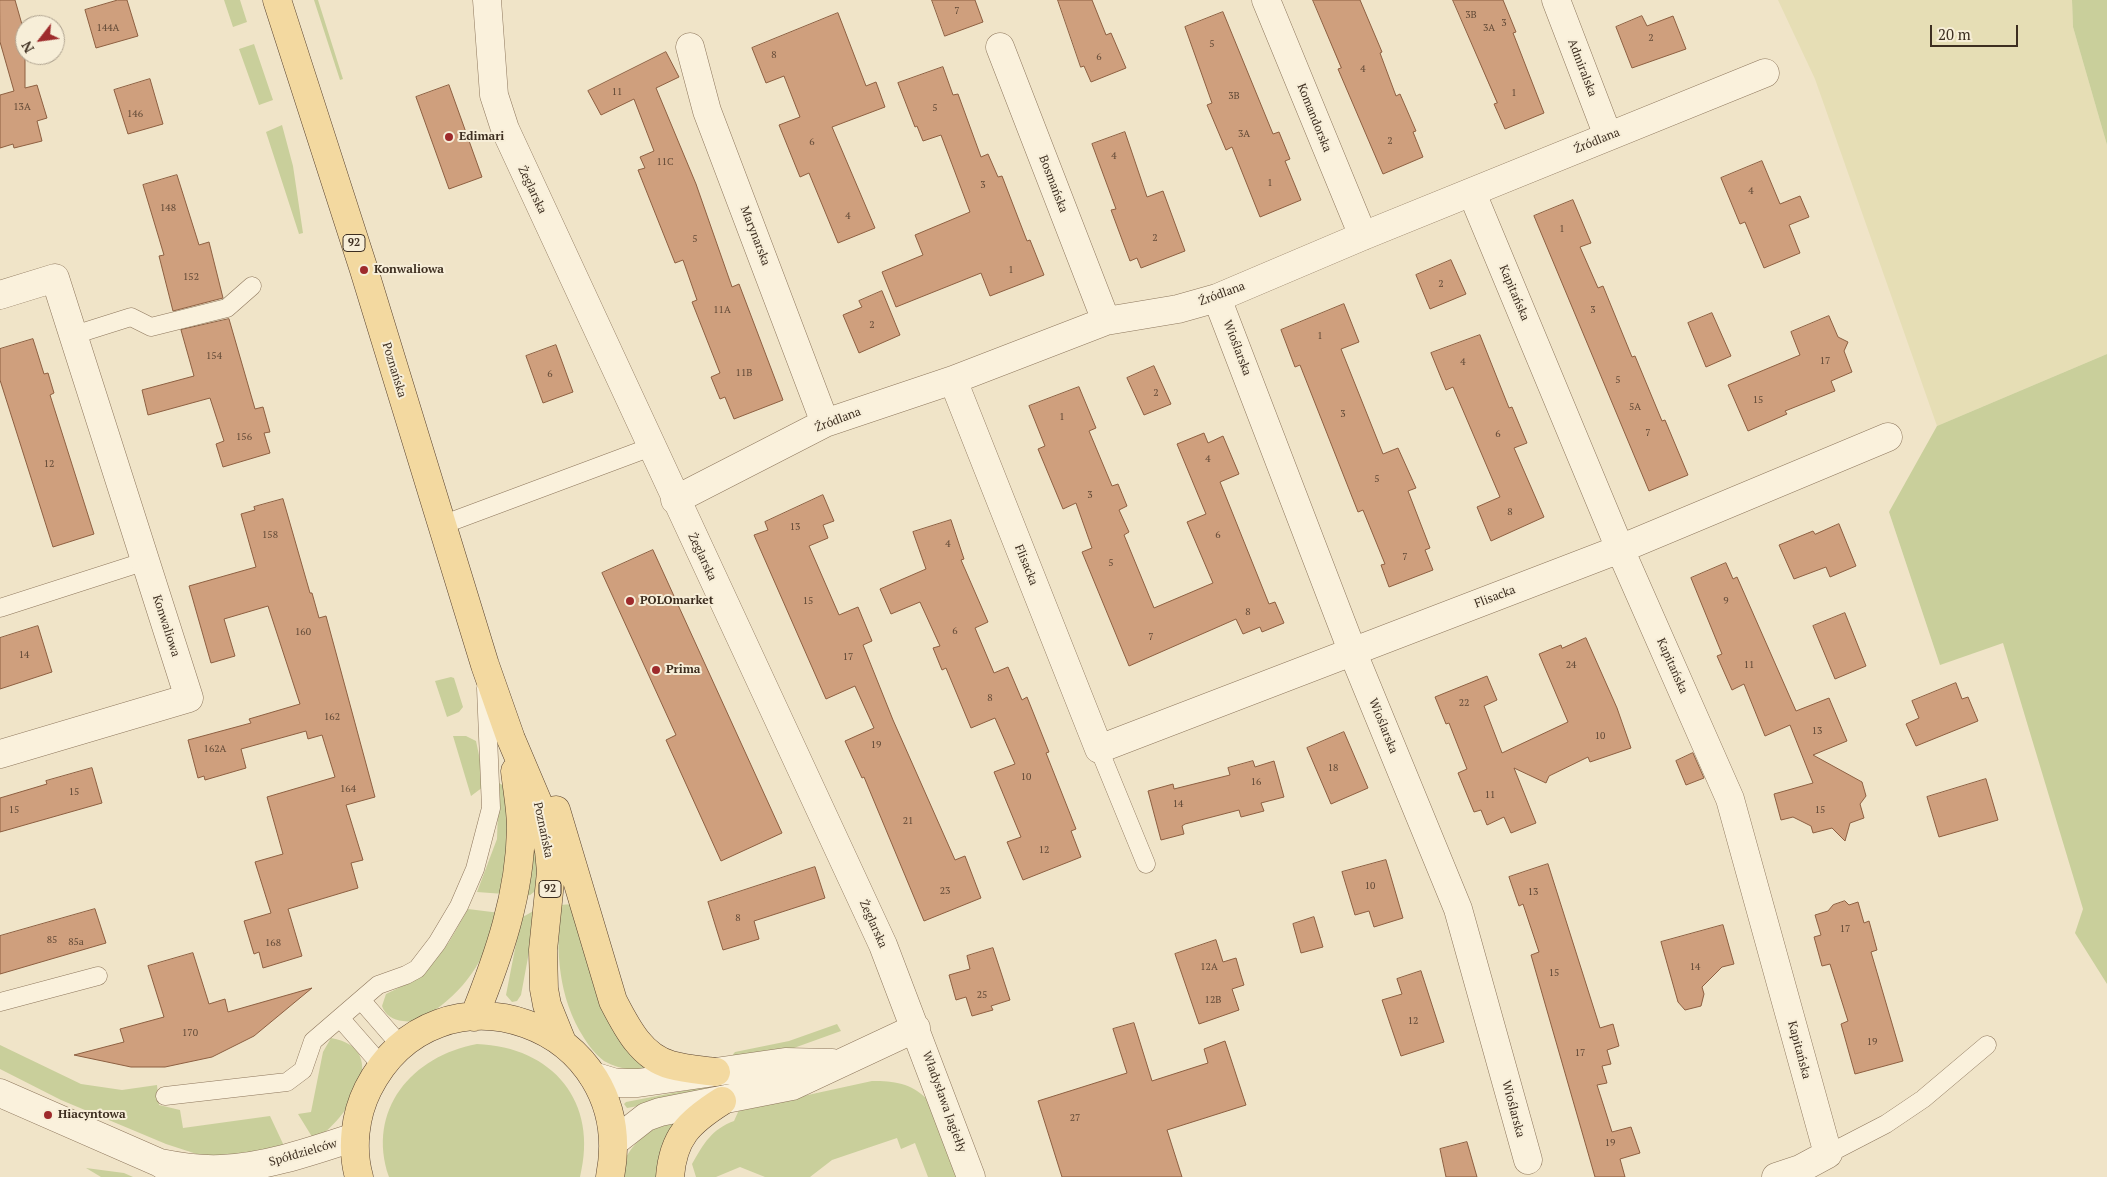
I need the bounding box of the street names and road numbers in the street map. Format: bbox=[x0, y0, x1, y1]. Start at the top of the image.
street label: Admiralska bbox=[1564, 37, 1600, 99]
street label: Komandorska bbox=[1294, 82, 1334, 154]
street label: Źródlana bbox=[1572, 125, 1622, 157]
street label: Bosmańska bbox=[1035, 153, 1071, 215]
street label: Żeglarska bbox=[515, 164, 549, 216]
street label: Marynarska bbox=[737, 204, 773, 268]
road number: 92 bbox=[343, 234, 365, 252]
street label: Kapitańska bbox=[1496, 263, 1532, 323]
street label: Źródlana bbox=[1197, 279, 1247, 309]
street label: Wioślarska bbox=[1220, 318, 1254, 378]
street label: Poznańska bbox=[379, 341, 409, 399]
street label: Źródlana bbox=[813, 405, 863, 435]
street label: Żeglarska bbox=[685, 531, 719, 583]
street label: Flisacka bbox=[1011, 542, 1041, 588]
street label: Flisacka bbox=[1472, 583, 1518, 611]
street label: Konwaliowa bbox=[149, 593, 183, 659]
street label: Kapitańska bbox=[1653, 636, 1691, 696]
street label: Wioślarska bbox=[1365, 696, 1401, 756]
street label: Poznańska bbox=[530, 801, 556, 859]
road number: 92 bbox=[539, 881, 561, 898]
street label: Żeglarska bbox=[856, 898, 890, 950]
street label: Kapitańska bbox=[1784, 1019, 1814, 1081]
street label: Władysława Jagiełły bbox=[919, 1049, 969, 1155]
street label: Wioślarska bbox=[1498, 1079, 1528, 1139]
street label: Spółdzielców bbox=[267, 1136, 339, 1170]

